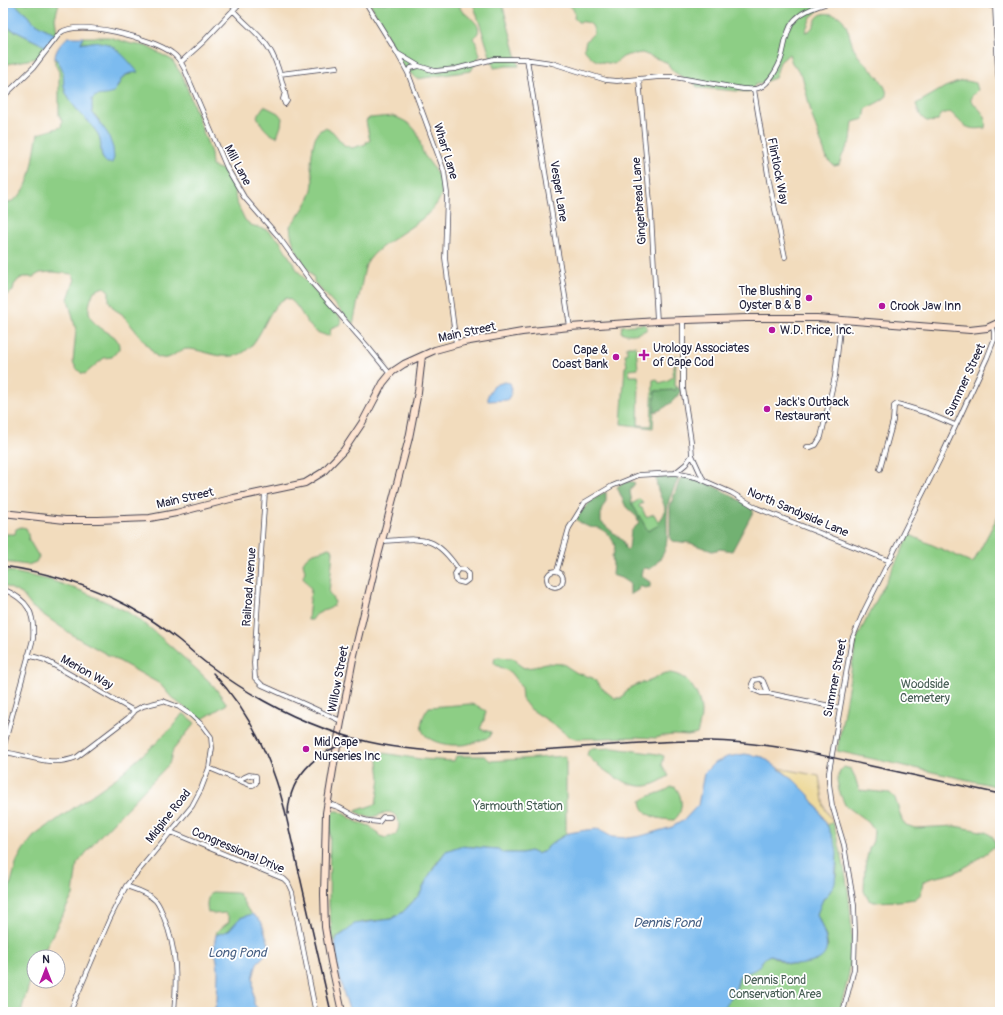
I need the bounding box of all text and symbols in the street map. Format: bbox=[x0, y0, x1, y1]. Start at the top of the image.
street label: Wharf Lane bbox=[430, 121, 461, 181]
street label: Flintlock Way bbox=[764, 137, 791, 206]
street label: Mill Lane bbox=[221, 142, 254, 188]
street label: Gingerbread Lane bbox=[629, 157, 650, 245]
street label: Vesper Lane bbox=[546, 159, 571, 223]
place label: The Blushing Oyster B & B bbox=[739, 284, 801, 313]
marker: The Blushing Oyster B & B bbox=[804, 293, 814, 303]
place label: Crook Jaw Inn bbox=[890, 299, 961, 314]
marker: Crook Jaw Inn bbox=[877, 301, 887, 311]
street label: Main Street bbox=[437, 319, 497, 346]
place label: W.D. Price, Inc. bbox=[780, 323, 854, 338]
marker: W.D. Price, Inc. bbox=[767, 325, 777, 335]
place label: Urology Associates of Cape Cod bbox=[653, 341, 750, 370]
street label: Summer Street bbox=[942, 341, 989, 419]
place label: Cape & Coast Bank bbox=[552, 343, 608, 372]
marker: Urology Associates of Cape Cod bbox=[638, 349, 650, 361]
marker: Cape & Coast Bank bbox=[611, 352, 621, 362]
place label: Jack's Outback Restaurant bbox=[775, 395, 849, 424]
marker: Jack's Outback Restaurant bbox=[762, 404, 772, 414]
street label: North Sandyside Lane bbox=[745, 484, 851, 541]
street label: Main Street bbox=[155, 485, 215, 512]
street label: Railroad Avenue bbox=[239, 547, 260, 627]
street label: Summer Street bbox=[821, 638, 850, 718]
street label: Willow Street bbox=[325, 644, 352, 714]
street label: Merion Way bbox=[58, 652, 116, 693]
park label: Woodside Cemetery bbox=[900, 677, 950, 706]
place label: Mid Cape Nurseries Inc bbox=[314, 735, 380, 764]
marker: Mid Cape Nurseries Inc bbox=[301, 744, 311, 754]
street label: Midpine Road bbox=[143, 786, 194, 846]
park label: Yarmouth Station bbox=[472, 799, 563, 814]
street label: Congressional Drive bbox=[189, 824, 286, 877]
water label: Dennis Pond bbox=[633, 915, 702, 931]
water label: Long Pond bbox=[208, 945, 268, 961]
north arrow bbox=[26, 949, 66, 989]
text: N bbox=[42, 953, 50, 966]
park label: Dennis Pond Conservation Area bbox=[729, 973, 822, 1002]

